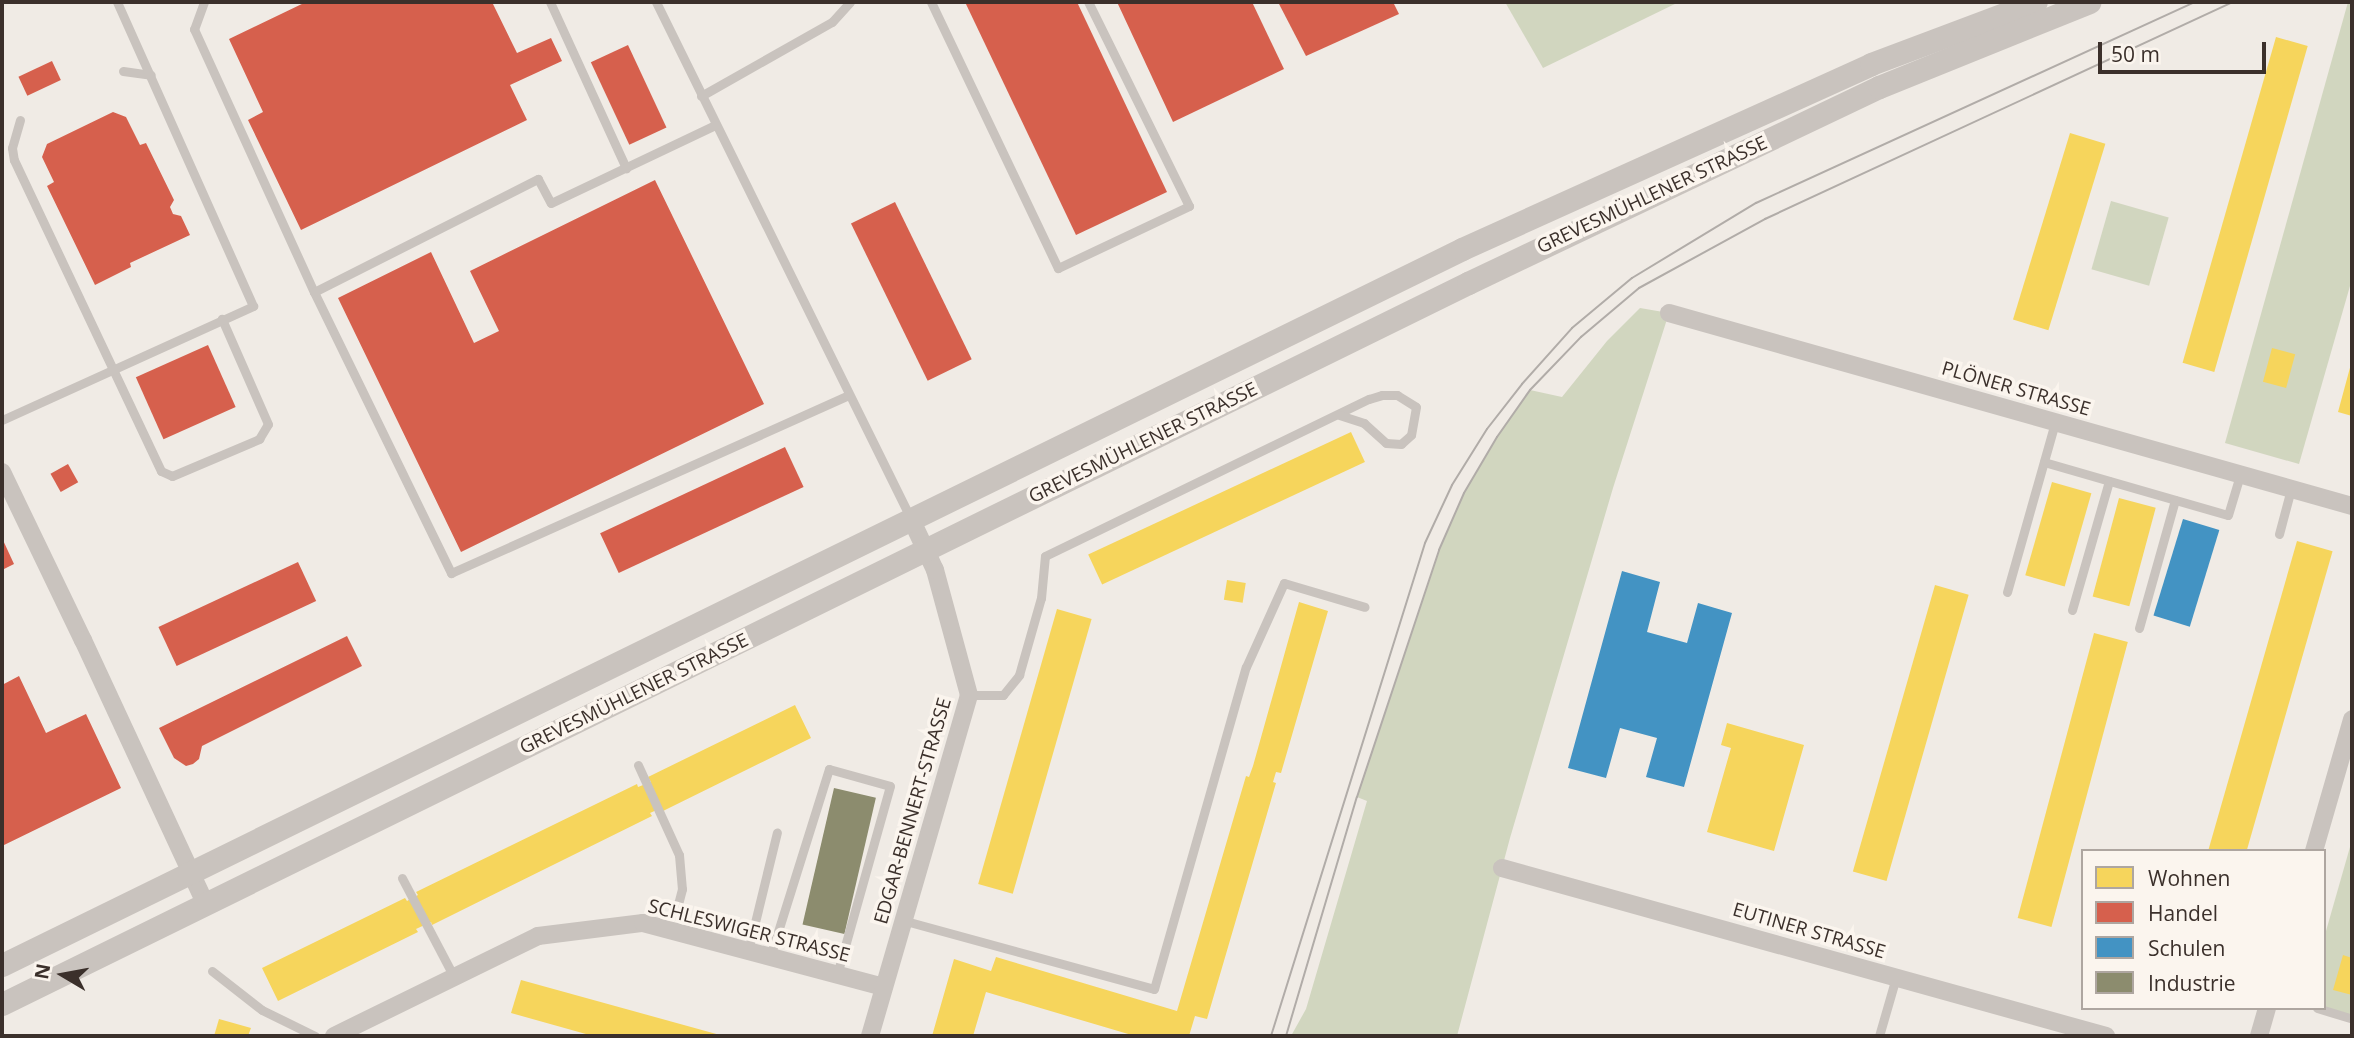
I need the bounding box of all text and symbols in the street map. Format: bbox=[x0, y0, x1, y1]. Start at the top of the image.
scale bar bbox=[2102, 28, 2270, 72]
text: 50 m bbox=[2111, 40, 2160, 68]
street label: GREVESMÜHLENER STRASSE bbox=[1533, 132, 1771, 258]
street label: PLÖNER STRASSE bbox=[1939, 357, 2093, 421]
street label: GREVESMÜHLENER STRASSE bbox=[1025, 378, 1261, 508]
street label: GREVESMÜHLENER STRASSE bbox=[516, 629, 752, 759]
street label: EDGAR-BENNERT-STRASSE bbox=[870, 695, 956, 927]
legend bbox=[2081, 849, 2326, 1010]
text: Wohnen bbox=[2148, 864, 2230, 892]
street label: SCHLESWIGER STRASSE bbox=[646, 895, 852, 967]
street label: EUTINER STRASSE bbox=[1730, 898, 1888, 964]
text: Handel bbox=[2148, 899, 2218, 927]
text: Schulen bbox=[2148, 934, 2225, 962]
north arrow bbox=[28, 940, 98, 1010]
text: N bbox=[28, 961, 56, 981]
text: Industrie bbox=[2148, 969, 2236, 997]

